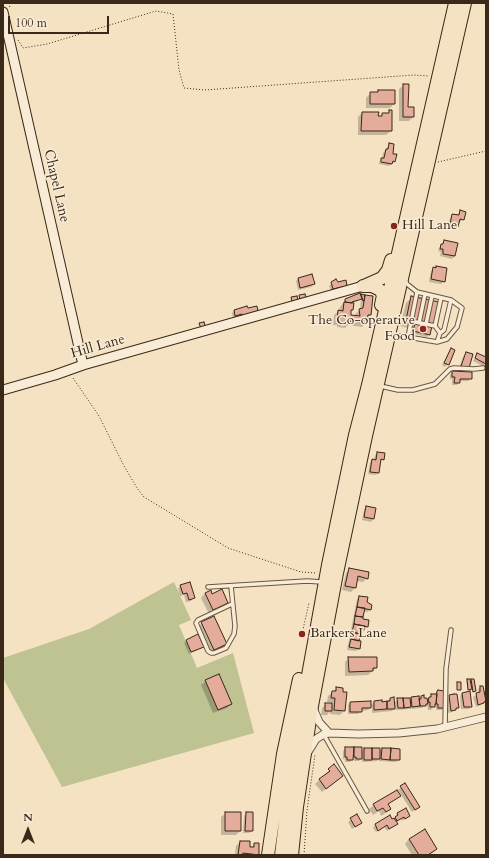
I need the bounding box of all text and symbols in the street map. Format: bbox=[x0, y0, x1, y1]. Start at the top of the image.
scale bar bbox=[10, 8, 111, 34]
text: 100 m bbox=[15, 15, 47, 31]
street label: Chapel Lane bbox=[39, 148, 73, 224]
place label: Hill Lane bbox=[402, 218, 457, 234]
marker: Hill Lane bbox=[389, 221, 399, 231]
place label: The Co-operative Food bbox=[308, 313, 415, 346]
marker: The Co-operative Food bbox=[418, 324, 428, 334]
street label: Hill Lane bbox=[69, 331, 127, 363]
place label: Barkers Lane bbox=[310, 626, 387, 642]
marker: Barkers Lane bbox=[297, 629, 307, 639]
north arrow bbox=[8, 810, 48, 850]
text: N bbox=[23, 810, 33, 825]

